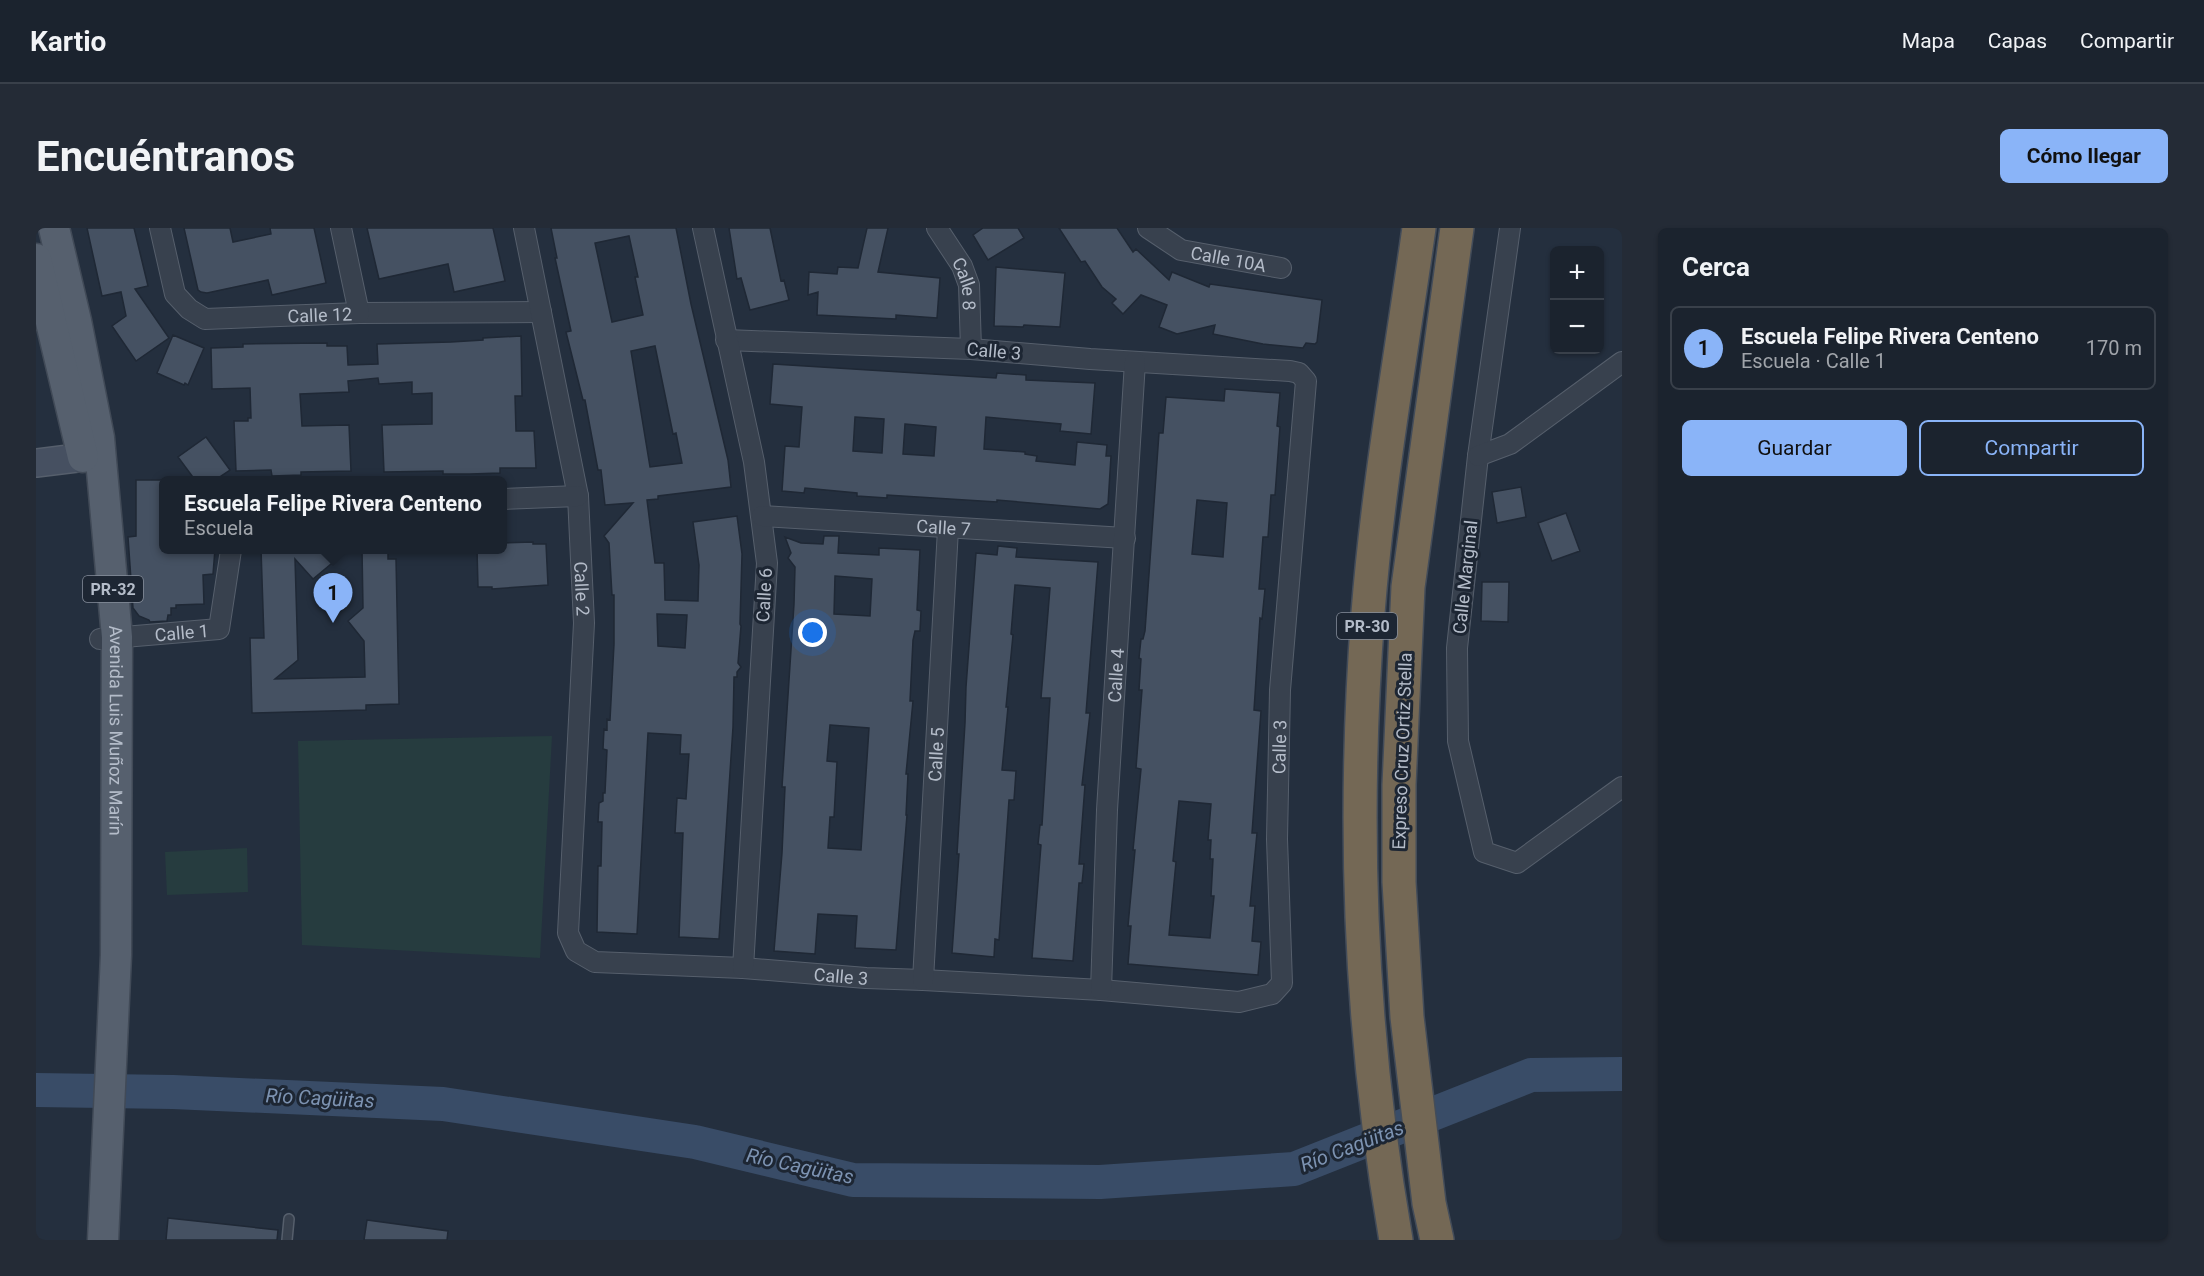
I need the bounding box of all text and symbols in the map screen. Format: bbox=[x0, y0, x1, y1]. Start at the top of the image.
text: Kartio bbox=[30, 25, 106, 58]
text: Mapa bbox=[1902, 29, 1955, 53]
text: Capas bbox=[1988, 29, 2047, 53]
text: Compartir bbox=[2080, 29, 2174, 53]
button: Cómo llegar bbox=[2000, 129, 2168, 183]
text: Encuéntranos bbox=[36, 132, 295, 181]
street label: Calle 10A bbox=[1189, 241, 1268, 276]
map controls bbox=[1550, 246, 1604, 354]
button: + bbox=[1550, 246, 1604, 300]
text: Cerca bbox=[1682, 252, 1750, 282]
street label: Calle 8 bbox=[948, 253, 980, 311]
button: − bbox=[1550, 300, 1604, 354]
street label: Calle 12 bbox=[287, 303, 353, 326]
text: Escuela Felipe Rivera Centeno bbox=[1741, 324, 2039, 349]
text: 1 bbox=[1698, 336, 1709, 360]
text: 170 m bbox=[2086, 336, 2142, 360]
street label: Calle 3 bbox=[966, 338, 1022, 364]
text: Escuela · Calle 1 bbox=[1741, 349, 1886, 373]
button: Guardar bbox=[1682, 420, 1907, 476]
button: Compartir bbox=[1919, 420, 2144, 476]
popup bbox=[159, 476, 507, 554]
text: Escuela Felipe Rivera Centeno bbox=[184, 491, 482, 516]
street label: Calle 7 bbox=[916, 515, 971, 539]
text: Escuela bbox=[184, 516, 254, 540]
street label: Calle Marginal bbox=[1449, 519, 1481, 635]
street label: Calle 2 bbox=[571, 561, 594, 616]
street label: Calle 6 bbox=[752, 567, 776, 623]
pin: 1 bbox=[314, 574, 352, 623]
road number: PR-32 bbox=[83, 576, 143, 602]
road number: PR-30 bbox=[1337, 613, 1397, 639]
your location bbox=[798, 618, 827, 647]
street label: Calle 1 bbox=[154, 619, 210, 645]
street label: Avenida Luis Muñoz Marín bbox=[105, 624, 128, 836]
street label: Calle 4 bbox=[1103, 648, 1128, 703]
street label: Expreso Cruz Ortiz Stella bbox=[1388, 652, 1416, 850]
street label: Calle 3 bbox=[1268, 719, 1290, 774]
street label: Calle 5 bbox=[924, 727, 947, 782]
street label: Calle 3 bbox=[813, 963, 869, 989]
water label: Río Cagüitas bbox=[265, 1083, 375, 1113]
water label: Río Cagüitas bbox=[1297, 1115, 1407, 1177]
water label: Río Cagüitas bbox=[744, 1143, 856, 1189]

